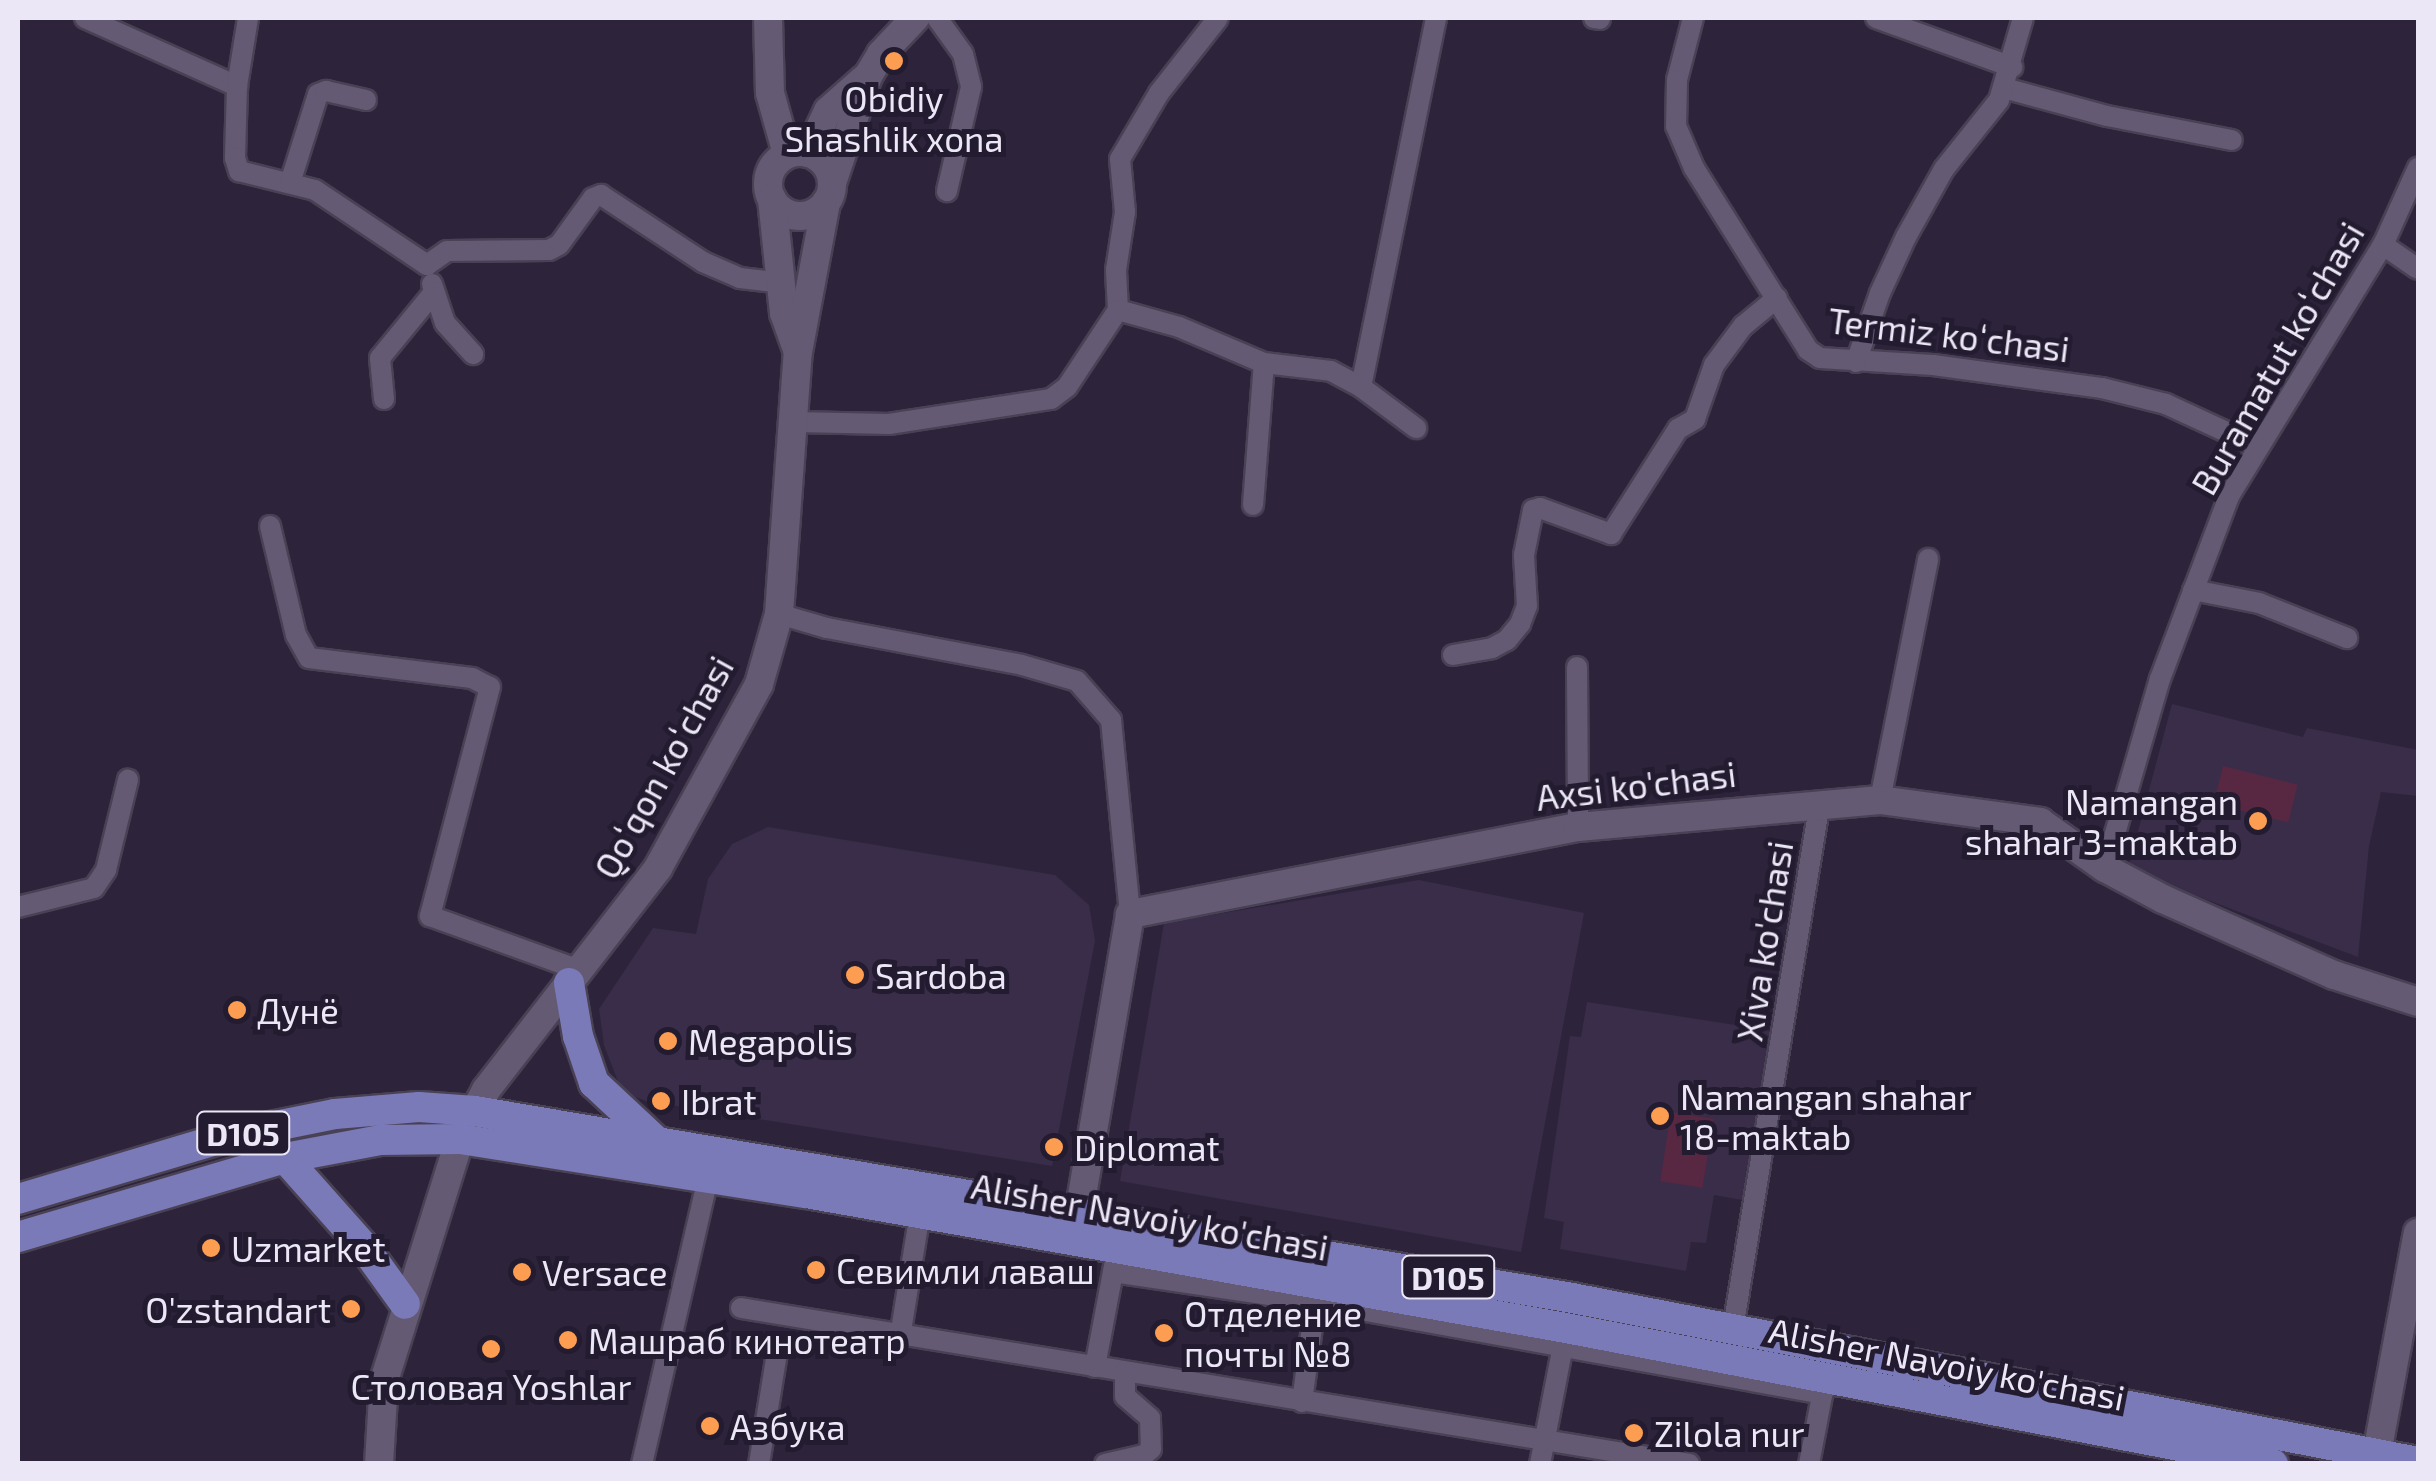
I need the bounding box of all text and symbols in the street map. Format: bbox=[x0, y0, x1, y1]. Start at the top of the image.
marker: Obidiy Shashlik xona bbox=[883, 50, 905, 72]
place label: Obidiy Shashlik xona bbox=[784, 77, 1004, 159]
street label: Buramatut koʻchasi bbox=[2182, 214, 2372, 502]
street label: Termiz koʻchasi bbox=[1826, 298, 2072, 370]
street label: Qoʻqon koʻchasi bbox=[585, 649, 741, 885]
street label: Axsi ko'chasi bbox=[1534, 752, 1738, 818]
place label: Namangan shahar 3-maktab bbox=[1964, 780, 2238, 862]
marker: Namangan shahar 3-maktab bbox=[2247, 810, 2269, 832]
street label: Xiva ko'chasi bbox=[1727, 838, 1801, 1044]
place label: Sardoba bbox=[875, 954, 1007, 996]
marker: Sardoba bbox=[844, 964, 866, 986]
place label: Дунё bbox=[257, 989, 339, 1031]
marker: Дунё bbox=[226, 999, 248, 1021]
place label: Megapolis bbox=[688, 1020, 853, 1062]
marker: Megapolis bbox=[657, 1030, 679, 1052]
place label: Namangan shahar 18-maktab bbox=[1680, 1075, 1972, 1157]
place label: Ibrat bbox=[681, 1080, 757, 1122]
marker: Ibrat bbox=[650, 1090, 672, 1112]
marker: Namangan shahar 18-maktab bbox=[1649, 1105, 1671, 1127]
road number: D105 bbox=[196, 1106, 290, 1160]
place label: Diplomat bbox=[1074, 1126, 1220, 1168]
marker: Diplomat bbox=[1043, 1136, 1065, 1158]
street label: Alisher Navoiy ko'chasi bbox=[968, 1164, 1332, 1268]
place label: Uzmarket bbox=[231, 1227, 385, 1269]
marker: Uzmarket bbox=[200, 1237, 222, 1259]
place label: Севимли лаваш bbox=[836, 1249, 1095, 1291]
road number: D105 bbox=[1400, 1250, 1496, 1304]
place label: Versace bbox=[542, 1251, 667, 1293]
marker: Севимли лаваш bbox=[805, 1259, 827, 1281]
marker: Versace bbox=[511, 1261, 533, 1283]
place label: O'zstandart bbox=[145, 1288, 331, 1330]
place label: Отделение почты №8 bbox=[1184, 1292, 1362, 1374]
marker: O'zstandart bbox=[340, 1298, 362, 1320]
street label: Alisher Navoiy ko'chasi bbox=[1765, 1308, 2129, 1418]
place label: Машраб кинотеатр bbox=[588, 1319, 906, 1361]
marker: Отделение почты №8 bbox=[1153, 1322, 1175, 1344]
marker: Машраб кинотеатр bbox=[557, 1329, 579, 1351]
marker: Столовая Yoshlar bbox=[480, 1338, 502, 1360]
place label: Столовая Yoshlar bbox=[351, 1365, 631, 1407]
place label: Азбука bbox=[730, 1405, 846, 1447]
place label: Zilola nur bbox=[1654, 1412, 1804, 1454]
marker: Азбука bbox=[699, 1415, 721, 1437]
marker: Zilola nur bbox=[1623, 1422, 1645, 1444]

